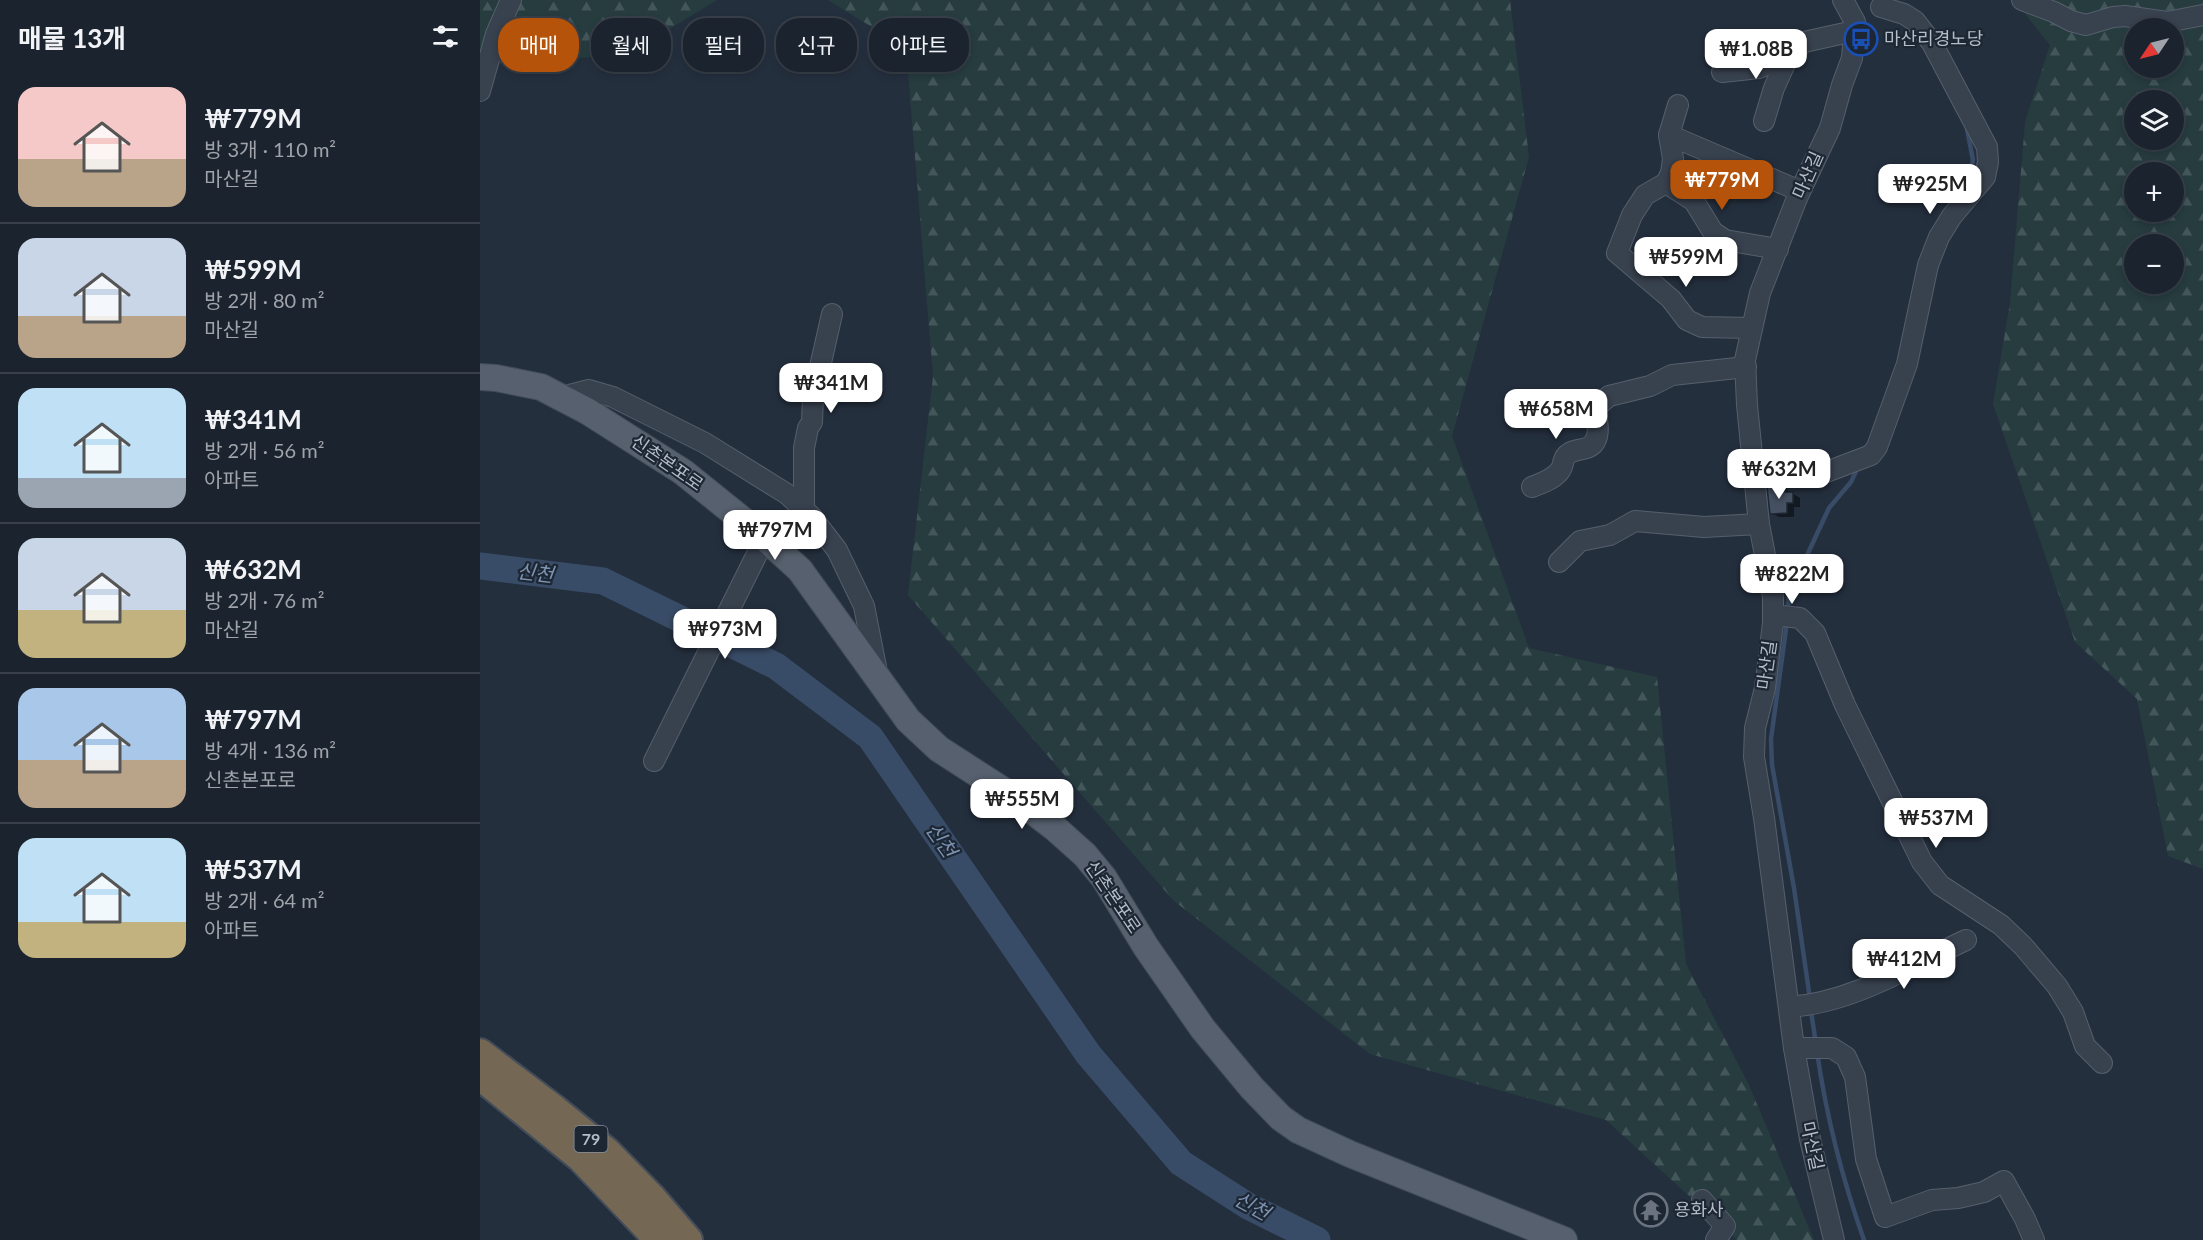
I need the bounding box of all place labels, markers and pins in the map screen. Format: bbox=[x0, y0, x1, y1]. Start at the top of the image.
bus stop icon: 마산리경노당 bbox=[1843, 21, 1879, 57]
place label: 마산리경노당 bbox=[1884, 27, 1983, 49]
pin: ₩1.08B bbox=[1707, 29, 1805, 80]
pin: ₩779M bbox=[1680, 160, 1764, 211]
pin: ₩925M bbox=[1888, 164, 1972, 215]
pin: ₩599M bbox=[1644, 237, 1728, 288]
pin: ₩341M bbox=[789, 363, 873, 414]
pin: ₩658M bbox=[1514, 389, 1598, 440]
pin: ₩632M bbox=[1737, 449, 1821, 500]
pin: ₩797M bbox=[733, 510, 817, 561]
pin: ₩822M bbox=[1750, 554, 1834, 605]
pin: ₩973M bbox=[683, 609, 767, 660]
pin: ₩555M bbox=[980, 779, 1064, 830]
pin: ₩537M bbox=[1894, 798, 1978, 849]
pin: ₩412M bbox=[1862, 939, 1946, 990]
temple icon: 용화사 bbox=[1633, 1192, 1669, 1228]
place label: 용화사 bbox=[1674, 1198, 1724, 1220]

